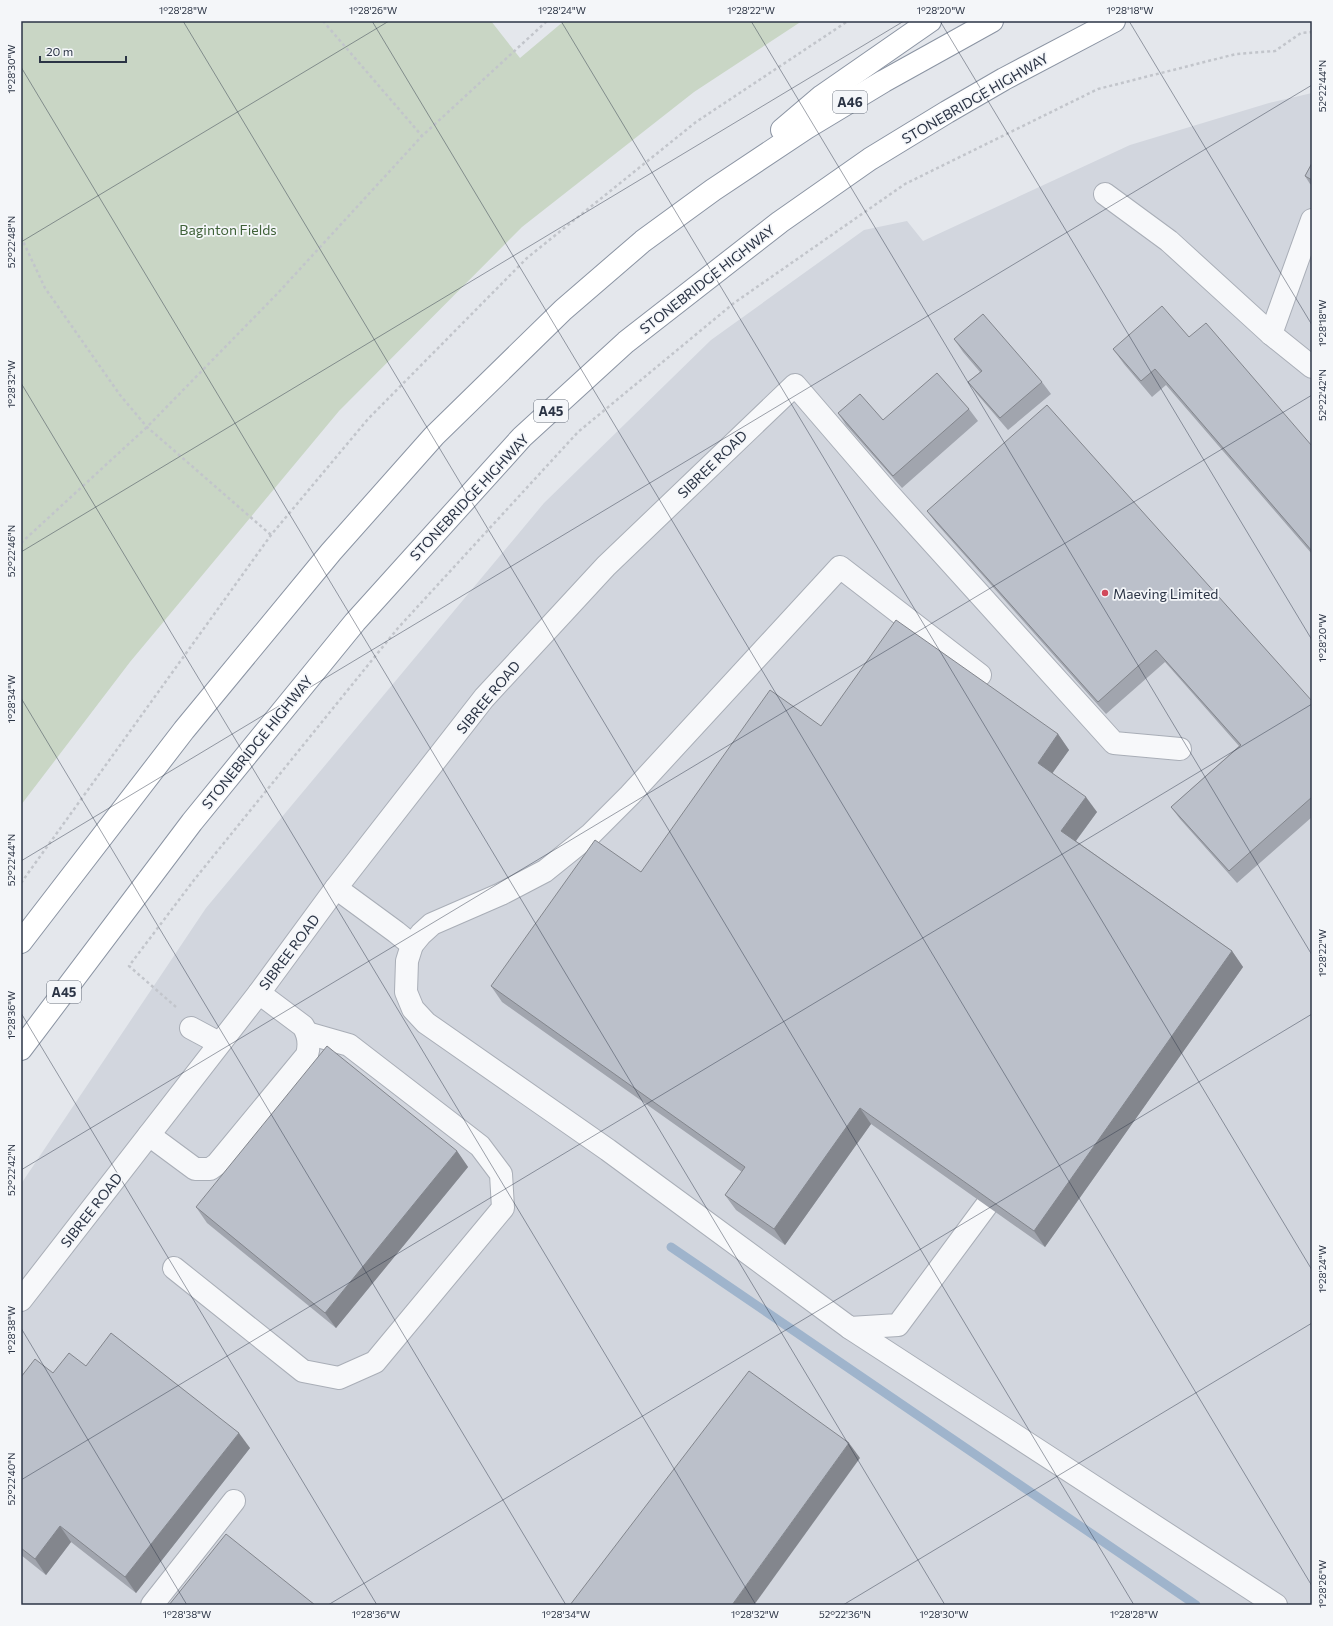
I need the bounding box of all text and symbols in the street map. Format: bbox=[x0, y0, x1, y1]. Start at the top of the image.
text: 1°28'28"W bbox=[159, 4, 207, 16]
text: 1°28'26"W bbox=[349, 4, 397, 16]
text: 1°28'24"W bbox=[538, 4, 586, 16]
text: 1°28'22"W bbox=[727, 4, 775, 16]
text: 1°28'20"W bbox=[917, 4, 965, 16]
text: 1°28'18"W bbox=[1107, 4, 1153, 16]
scale bar bbox=[40, 38, 126, 64]
text: 20 m bbox=[46, 44, 73, 58]
text: 1°28'30"W bbox=[5, 45, 17, 93]
street label: STONEBRIDGE HIGHWAY bbox=[899, 49, 1051, 147]
text: 52°22'44"N bbox=[1316, 60, 1328, 112]
road number: A46 bbox=[833, 91, 867, 113]
text: 52°22'48"N bbox=[5, 216, 17, 268]
park label: Baginton Fields bbox=[179, 221, 277, 238]
street label: STONEBRIDGE HIGHWAY bbox=[636, 221, 778, 337]
text: 1°28'18"W bbox=[1316, 300, 1328, 346]
text: 1°28'32"W bbox=[5, 360, 17, 408]
text: 52°22'42"N bbox=[1316, 369, 1328, 421]
road number: A45 bbox=[534, 400, 568, 422]
street label: SIBREE ROAD bbox=[674, 427, 750, 501]
street label: STONEBRIDGE HIGHWAY bbox=[406, 430, 532, 564]
text: 52°22'46"N bbox=[5, 525, 17, 577]
place label: Maeving Limited bbox=[1113, 585, 1218, 602]
marker: Maeving Limited bbox=[1100, 588, 1110, 598]
text: 1°28'20"W bbox=[1316, 614, 1328, 662]
street label: SIBREE ROAD bbox=[453, 657, 523, 737]
street label: STONEBRIDGE HIGHWAY bbox=[198, 672, 316, 812]
text: 1°28'34"W bbox=[5, 675, 17, 723]
text: 52°22'44"N bbox=[5, 834, 17, 886]
street label: SIBREE ROAD bbox=[255, 911, 323, 993]
text: 1°28'22"W bbox=[1316, 929, 1328, 977]
road number: A45 bbox=[47, 981, 81, 1003]
text: 1°28'36"W bbox=[5, 991, 17, 1039]
text: 52°22'42"N bbox=[5, 1144, 17, 1196]
street label: SIBREE ROAD bbox=[57, 1169, 125, 1251]
text: 1°28'24"W bbox=[1316, 1245, 1328, 1293]
text: 1°28'38"W bbox=[5, 1306, 17, 1354]
text: 52°22'40"N bbox=[5, 1453, 17, 1505]
text: 1°28'26"W bbox=[1316, 1560, 1328, 1608]
text: 1°28'38"W bbox=[163, 1608, 211, 1620]
text: 1°28'36"W bbox=[352, 1608, 400, 1620]
text: 1°28'34"W bbox=[542, 1608, 590, 1620]
text: 1°28'32"W bbox=[731, 1608, 779, 1620]
text: 52°22'36"N bbox=[819, 1608, 871, 1620]
text: 1°28'30"W bbox=[920, 1608, 968, 1620]
text: 1°28'28"W bbox=[1110, 1608, 1158, 1620]

